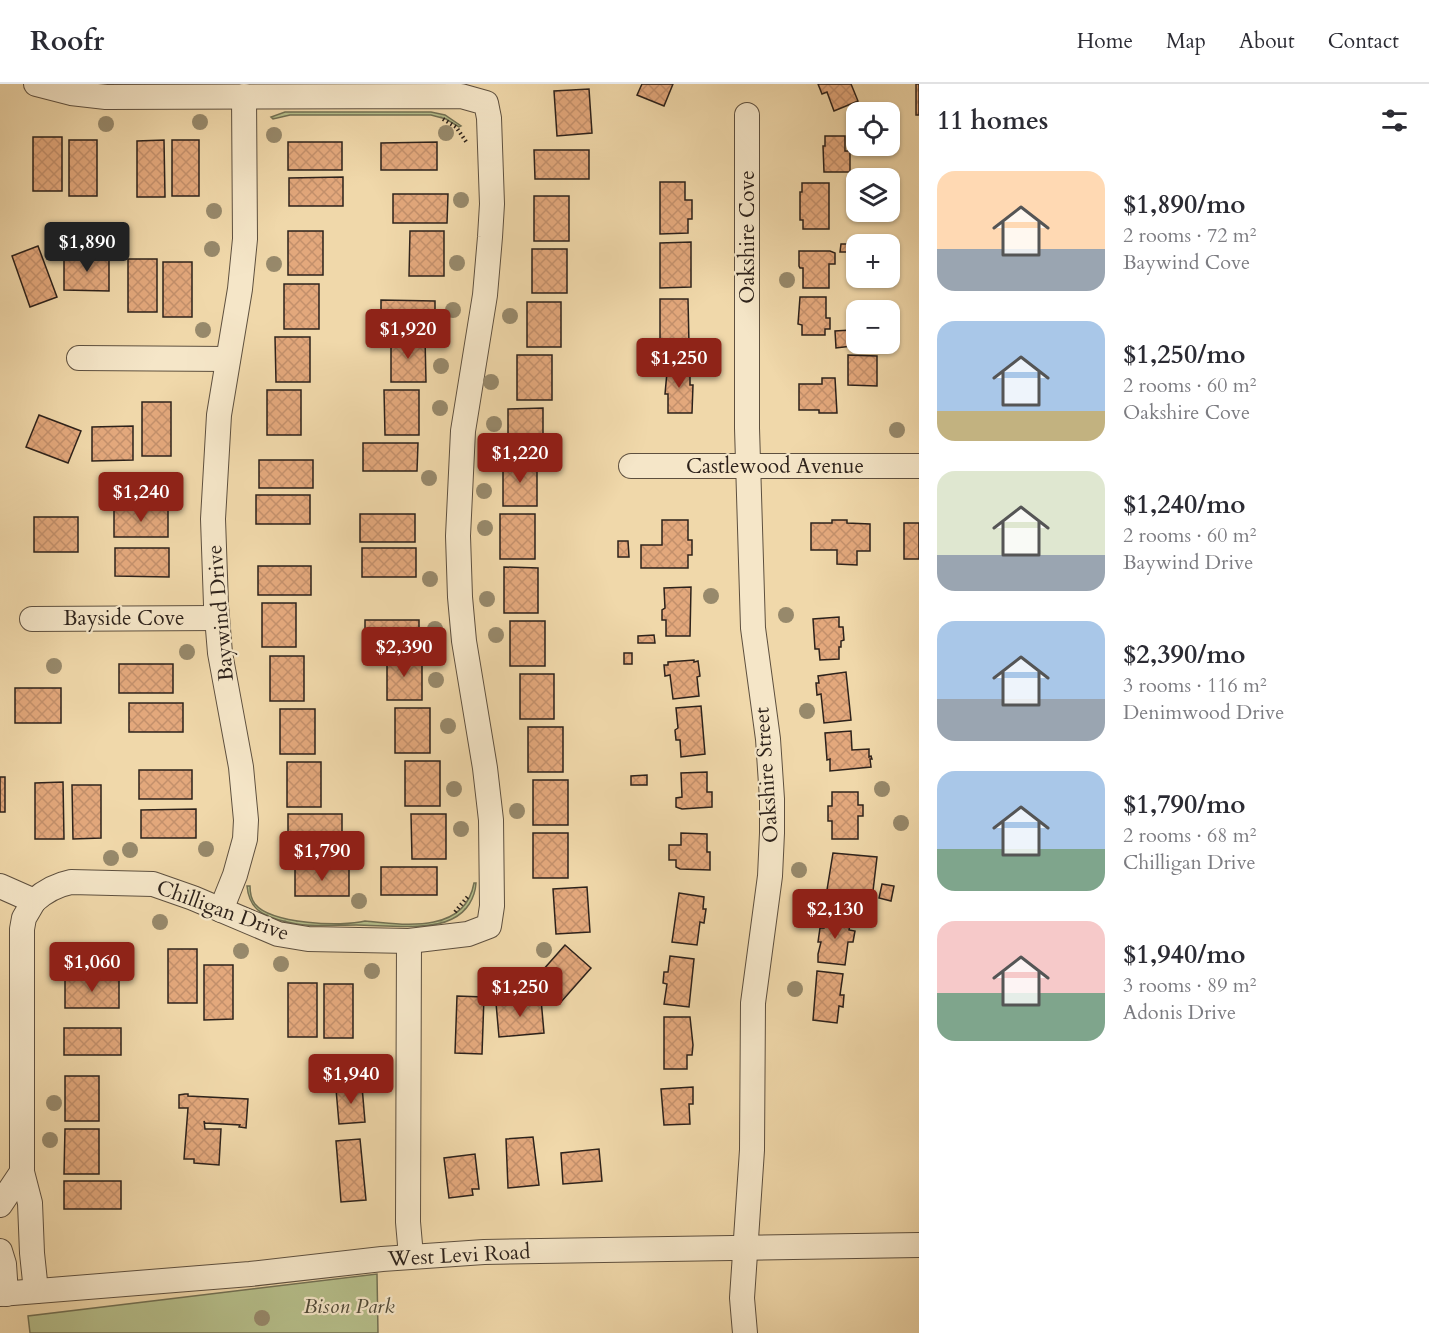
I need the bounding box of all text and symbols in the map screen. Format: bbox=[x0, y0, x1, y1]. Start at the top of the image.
text: Roofr bbox=[30, 22, 104, 60]
text: Home bbox=[1077, 27, 1133, 56]
text: Map bbox=[1166, 27, 1206, 56]
text: About bbox=[1239, 27, 1295, 56]
text: Contact bbox=[1328, 27, 1399, 56]
map controls bbox=[846, 102, 900, 354]
button: locate bbox=[846, 102, 900, 156]
text: 11 homes bbox=[937, 103, 1048, 138]
icon: filters bbox=[1378, 104, 1411, 137]
button: layers bbox=[846, 168, 900, 222]
street label: Oakshire Cove bbox=[733, 170, 762, 304]
text: $1,890/mo bbox=[1123, 187, 1246, 222]
icon: home bbox=[985, 195, 1057, 267]
pin: $1,890 bbox=[38, 222, 136, 273]
text: 2 rooms · 72 m² bbox=[1123, 222, 1256, 249]
text: $1,890 bbox=[58, 228, 116, 255]
button: + bbox=[846, 234, 900, 288]
text: Baywind Cove bbox=[1123, 249, 1250, 276]
button: − bbox=[846, 300, 900, 354]
pin: $1,920 bbox=[359, 309, 457, 360]
text: $1,920 bbox=[379, 315, 437, 342]
text: $1,250/mo bbox=[1123, 337, 1246, 372]
pin: $1,250 bbox=[630, 338, 728, 389]
text: $1,250 bbox=[650, 344, 708, 371]
icon: home bbox=[985, 345, 1057, 417]
text: 2 rooms · 60 m² bbox=[1123, 372, 1256, 399]
text: Oakshire Cove bbox=[1123, 399, 1250, 426]
pin: $1,220 bbox=[471, 433, 569, 484]
text: $1,220 bbox=[491, 439, 549, 466]
street label: Castlewood Avenue bbox=[686, 452, 864, 481]
pin: $1,240 bbox=[92, 472, 190, 523]
text: $1,240 bbox=[112, 478, 170, 505]
text: $1,240/mo bbox=[1123, 487, 1246, 522]
icon: home bbox=[985, 495, 1057, 567]
text: 2 rooms · 60 m² bbox=[1123, 522, 1256, 549]
street label: Baywind Drive bbox=[200, 544, 241, 682]
text: Baywind Drive bbox=[1123, 549, 1253, 576]
street label: Bayside Cove bbox=[63, 604, 185, 633]
pin: $2,390 bbox=[355, 627, 453, 678]
text: $2,390 bbox=[375, 633, 433, 660]
text: $2,390/mo bbox=[1123, 637, 1246, 672]
icon: home bbox=[985, 645, 1057, 717]
text: 3 rooms · 116 m² bbox=[1123, 672, 1267, 699]
text: Denimwood Drive bbox=[1123, 699, 1284, 726]
street label: Oakshire Street bbox=[747, 706, 786, 844]
text: $1,790/mo bbox=[1123, 787, 1246, 822]
icon: home bbox=[985, 795, 1057, 867]
text: 2 rooms · 68 m² bbox=[1123, 822, 1256, 849]
pin: $1,790 bbox=[273, 831, 371, 882]
text: $1,790 bbox=[293, 837, 351, 864]
text: Chilligan Drive bbox=[1123, 849, 1256, 876]
street label: Chilligan Drive bbox=[152, 873, 293, 948]
pin: $2,130 bbox=[786, 889, 884, 940]
text: $2,130 bbox=[806, 895, 864, 922]
text: $1,940/mo bbox=[1123, 937, 1246, 972]
pin: $1,060 bbox=[43, 942, 141, 993]
icon: home bbox=[985, 945, 1057, 1017]
text: $1,060 bbox=[63, 948, 121, 975]
pin: $1,250 bbox=[471, 967, 569, 1018]
text: 3 rooms · 89 m² bbox=[1123, 972, 1256, 999]
text: $1,250 bbox=[491, 973, 549, 1000]
text: Adonis Drive bbox=[1123, 999, 1236, 1026]
pin: $1,940 bbox=[302, 1054, 400, 1105]
text: $1,940 bbox=[322, 1060, 380, 1087]
street label: West Levi Road bbox=[386, 1237, 531, 1274]
park label: Bison Park bbox=[303, 1292, 395, 1321]

